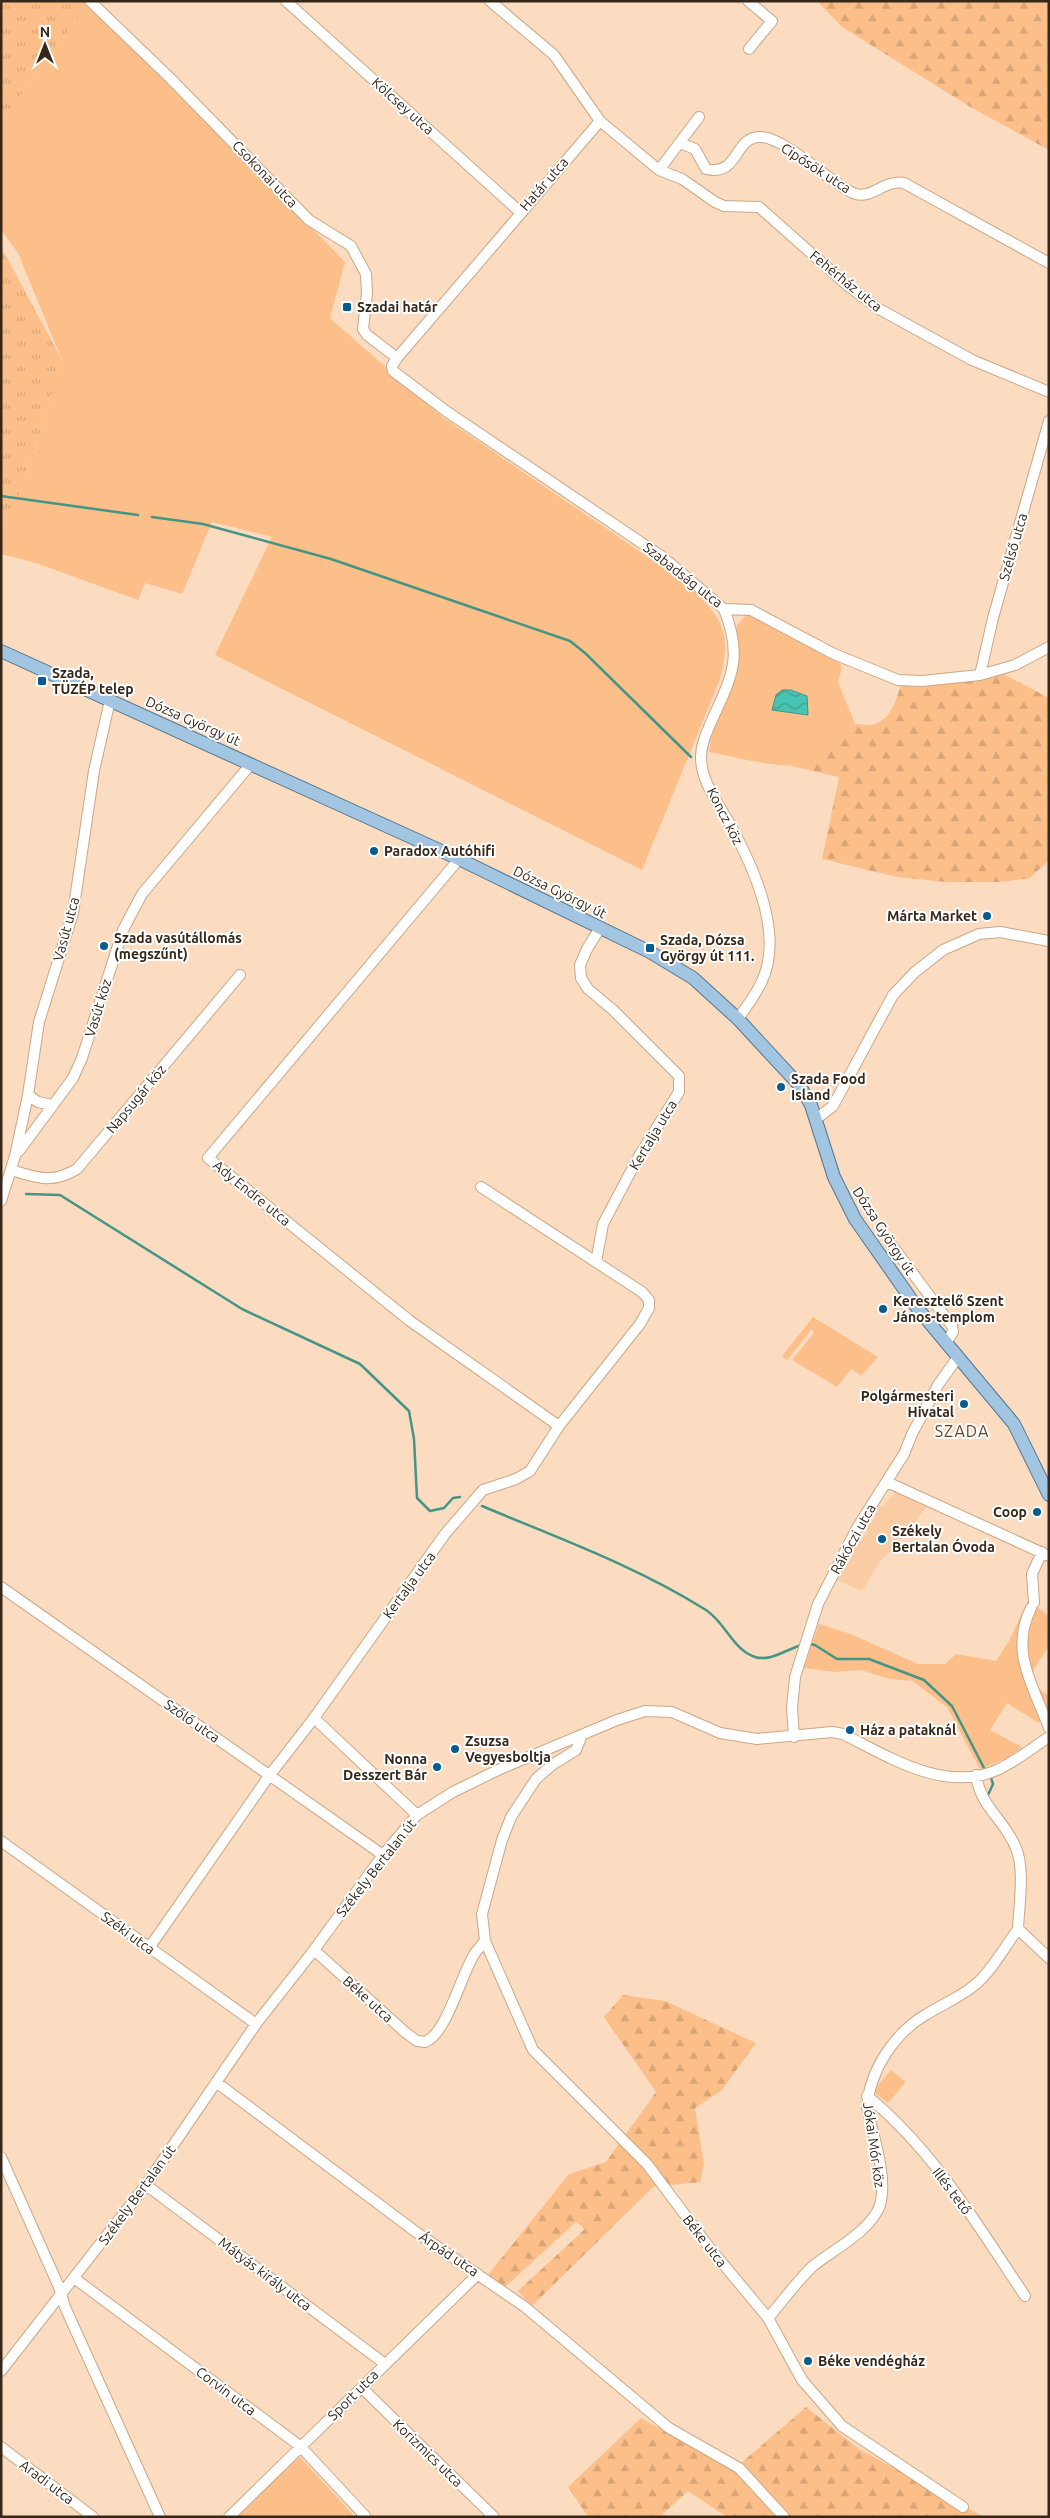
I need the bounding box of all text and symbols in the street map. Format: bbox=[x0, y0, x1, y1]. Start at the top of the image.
north arrow bbox=[20, 20, 70, 70]
text: N bbox=[40, 24, 50, 40]
street label: Kölcsey utca bbox=[369, 74, 437, 138]
street label: Csokonai utca bbox=[229, 137, 301, 211]
street label: Cipősök utca bbox=[778, 139, 854, 197]
street label: Határ utca bbox=[517, 154, 571, 214]
street label: Fehérház utca bbox=[807, 247, 885, 315]
place label: Szadai határ bbox=[357, 299, 438, 315]
marker: Szadai határ bbox=[341, 301, 353, 313]
street label: Szélső utca bbox=[996, 511, 1030, 583]
street label: Szabadság utca bbox=[640, 539, 726, 611]
place label: Szada, TÜZÉP telep bbox=[52, 665, 134, 697]
marker: Szada, TÜZÉP telep bbox=[36, 675, 48, 687]
street label: Dózsa György út bbox=[143, 693, 243, 749]
street label: Koncz köz bbox=[704, 785, 746, 847]
place label: Paradox Autóhifi bbox=[384, 843, 495, 859]
marker: Paradox Autóhifi bbox=[368, 845, 380, 857]
street label: Dózsa György út bbox=[511, 863, 610, 922]
street label: Vasút utca bbox=[50, 895, 82, 963]
place label: Márta Market bbox=[887, 908, 977, 924]
marker: Márta Market bbox=[981, 910, 993, 922]
place label: Szada vasútállomás (megszűnt) bbox=[114, 930, 242, 962]
place label: Szada, Dózsa György út 111. bbox=[660, 932, 754, 964]
marker: Szada vasútállomás (megszűnt) bbox=[98, 940, 110, 952]
marker: Szada, Dózsa György út 111. bbox=[644, 942, 656, 954]
street label: Vasút köz bbox=[82, 977, 114, 1039]
street label: Napsugár köz bbox=[103, 1061, 169, 1137]
place label: Szada Food Island bbox=[791, 1071, 866, 1103]
marker: Szada Food Island bbox=[775, 1081, 787, 1093]
street label: Kertalja utca bbox=[626, 1097, 680, 1173]
street label: Ady Endre utca bbox=[210, 1157, 294, 1229]
street label: Dózsa György út bbox=[850, 1184, 919, 1278]
place label: Keresztelő Szent János-templom bbox=[893, 1293, 1004, 1325]
marker: Keresztelő Szent János-templom bbox=[877, 1303, 889, 1315]
place label: Polgármesteri Hivatal bbox=[861, 1388, 954, 1420]
marker: Polgármesteri Hivatal bbox=[958, 1398, 970, 1410]
district label: SZADA bbox=[935, 1422, 989, 1440]
street label: Rákóczi utca bbox=[827, 1501, 879, 1577]
place label: Coop bbox=[993, 1504, 1027, 1520]
marker: Coop bbox=[1031, 1506, 1043, 1518]
place label: Székely Bertalan Óvoda bbox=[892, 1523, 995, 1555]
marker: Székely Bertalan Óvoda bbox=[876, 1533, 888, 1545]
street label: Kertalja utca bbox=[379, 1548, 439, 1622]
street label: Szőlő utca bbox=[161, 1696, 223, 1746]
place label: Ház a pataknál bbox=[860, 1722, 956, 1738]
marker: Ház a pataknál bbox=[844, 1724, 856, 1736]
place label: Zsuzsa Vegyesboltja bbox=[465, 1733, 551, 1765]
marker: Zsuzsa Vegyesboltja bbox=[449, 1743, 461, 1755]
place label: Nonna Desszert Bár bbox=[343, 1751, 427, 1783]
marker: Nonna Desszert Bár bbox=[431, 1761, 443, 1773]
street label: Székely Bertalan út bbox=[333, 1816, 419, 1920]
street label: Széki utca bbox=[98, 1908, 158, 1958]
street label: Béke utca bbox=[340, 1972, 396, 2026]
street label: Jókai Mór köz bbox=[860, 2101, 888, 2189]
street label: Székely Bertalan út bbox=[95, 2141, 179, 2248]
street label: Illés tető bbox=[929, 2164, 975, 2218]
street label: Béke utca bbox=[680, 2212, 730, 2270]
street label: Árpád utca bbox=[416, 2227, 482, 2280]
street label: Mátyás király utca bbox=[216, 2234, 314, 2314]
place label: Béke vendégház bbox=[818, 2353, 925, 2369]
marker: Béke vendégház bbox=[802, 2355, 814, 2367]
street label: Corvin utca bbox=[193, 2363, 259, 2419]
street label: Sport utca bbox=[324, 2366, 382, 2424]
street label: Korizmics utca bbox=[390, 2416, 466, 2490]
street label: Aradi utca bbox=[17, 2456, 77, 2508]

